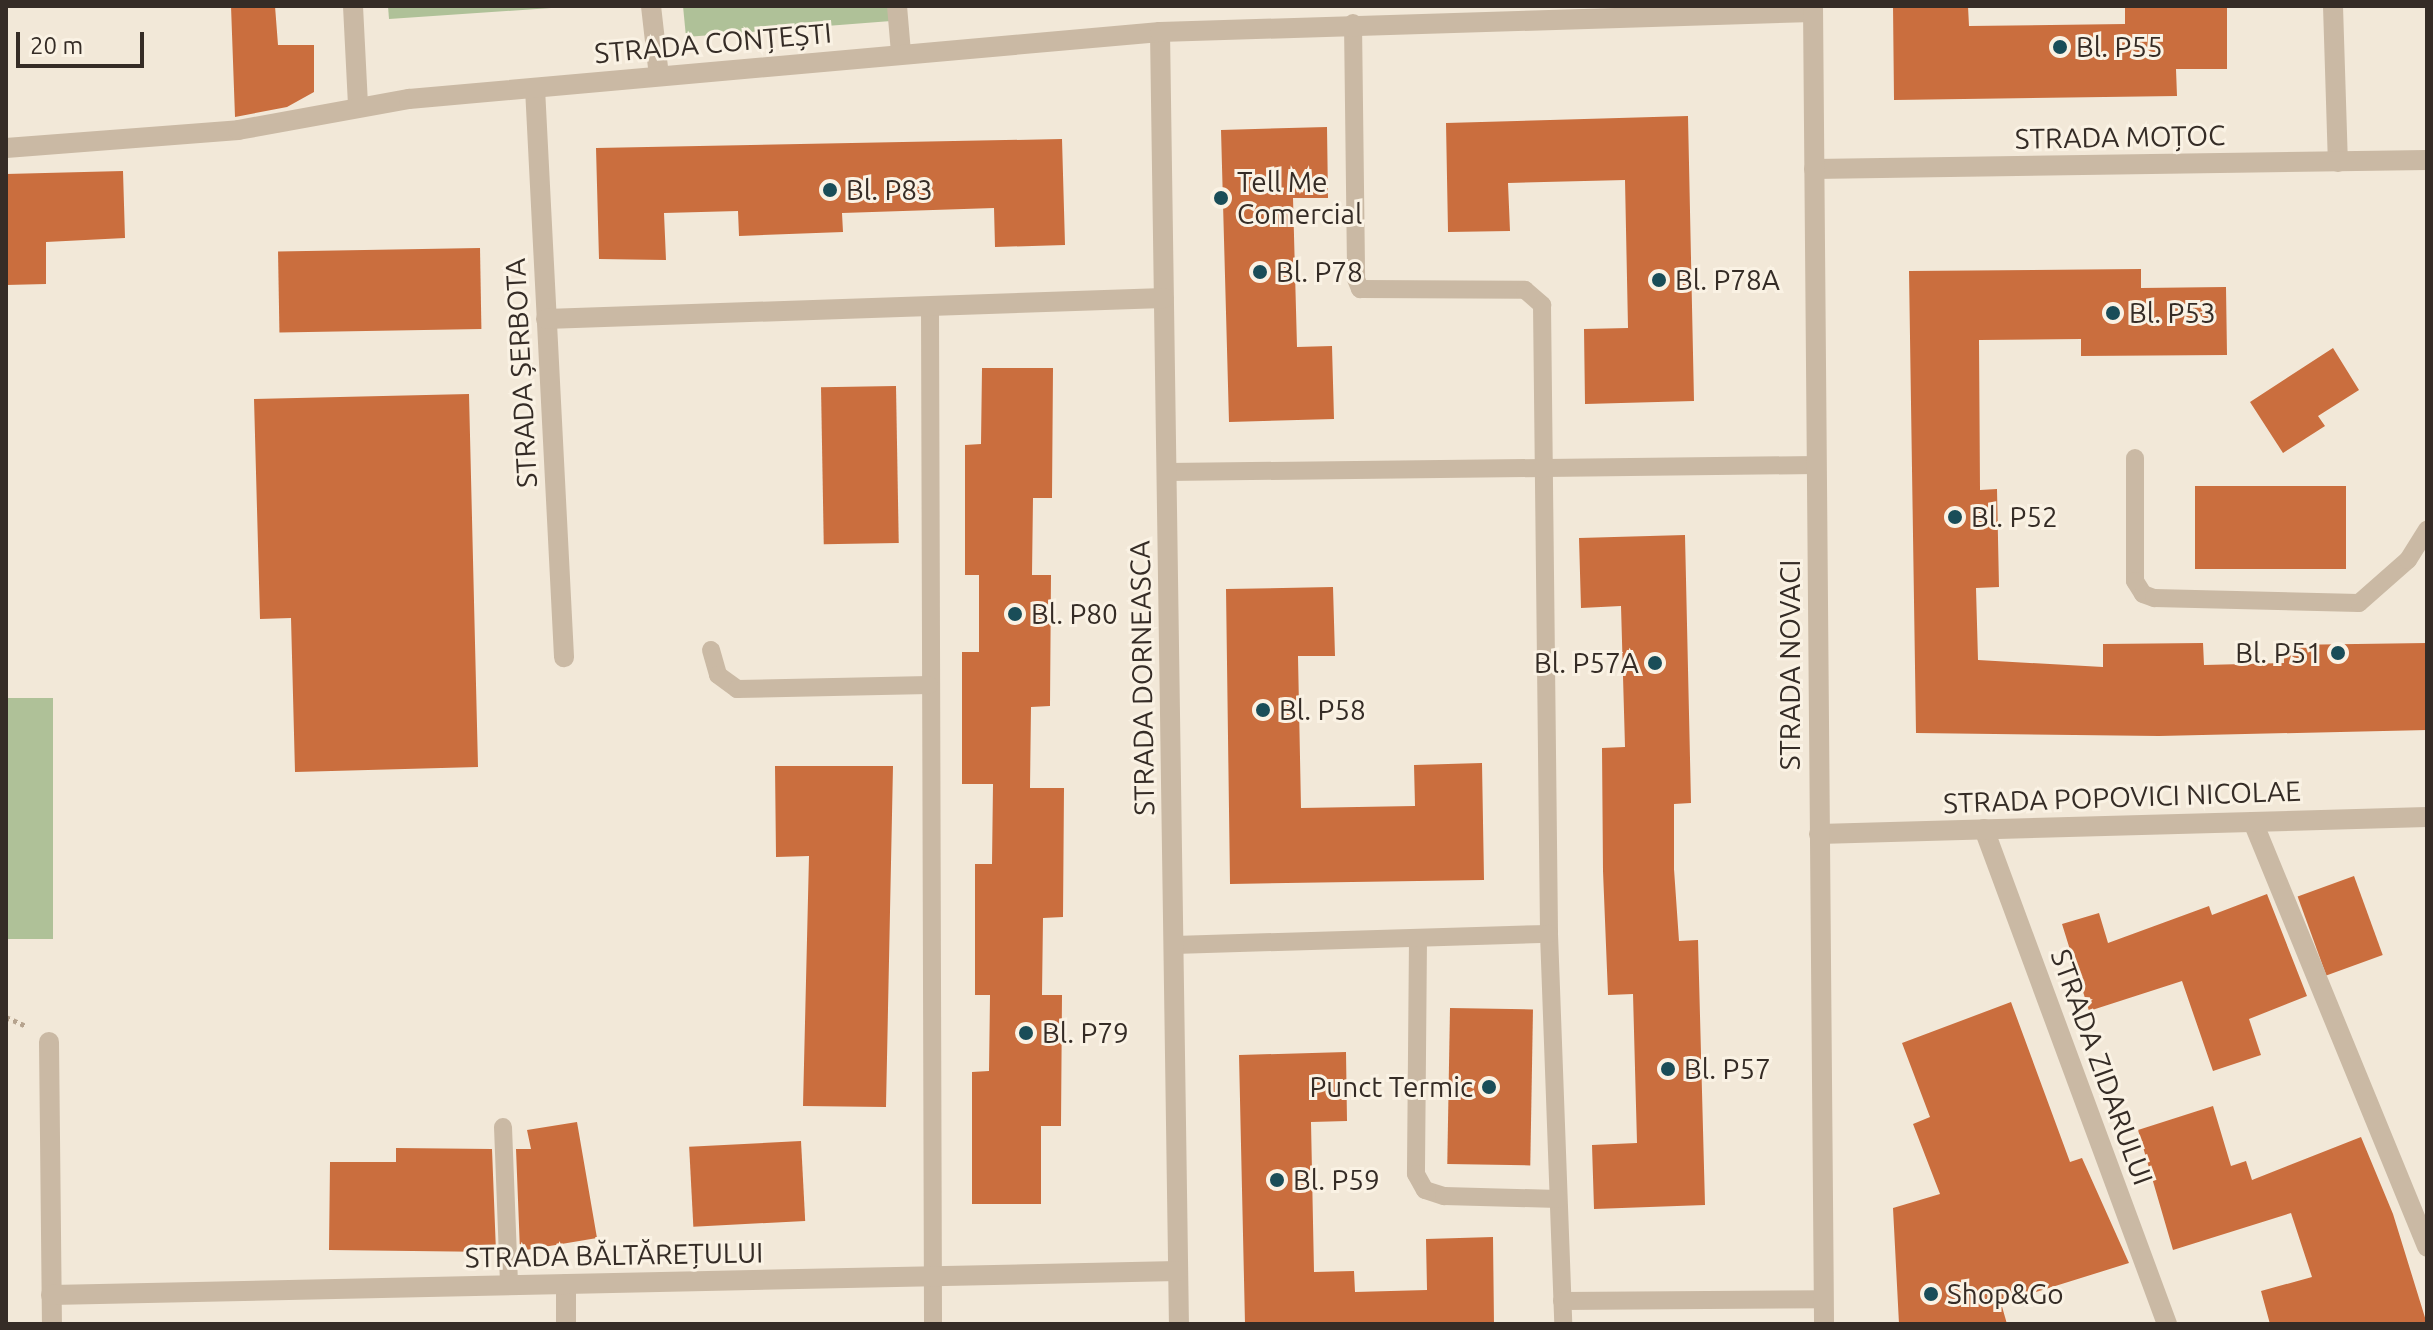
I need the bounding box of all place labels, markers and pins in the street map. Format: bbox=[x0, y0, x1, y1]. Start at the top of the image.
place label: Bl. P55 bbox=[2076, 30, 2163, 64]
marker: Bl. P55 bbox=[2051, 38, 2069, 56]
place label: Tell Me Comercial bbox=[1237, 165, 1362, 231]
place label: Bl. P83 bbox=[846, 173, 933, 207]
marker: Bl. P83 bbox=[821, 181, 839, 199]
marker: Tell Me Comercial bbox=[1212, 189, 1230, 207]
place label: Bl. P78 bbox=[1276, 255, 1363, 289]
marker: Bl. P78 bbox=[1251, 263, 1269, 281]
place label: Bl. P78A bbox=[1675, 263, 1780, 297]
marker: Bl. P78A bbox=[1650, 271, 1668, 289]
place label: Bl. P53 bbox=[2129, 296, 2216, 330]
marker: Bl. P53 bbox=[2104, 304, 2122, 322]
place label: Bl. P52 bbox=[1971, 500, 2058, 534]
marker: Bl. P52 bbox=[1946, 508, 1964, 526]
place label: Bl. P80 bbox=[1031, 597, 1118, 631]
marker: Bl. P80 bbox=[1006, 605, 1024, 623]
place label: Bl. P51 bbox=[2235, 636, 2322, 670]
marker: Bl. P51 bbox=[2329, 644, 2347, 662]
place label: Bl. P57A bbox=[1534, 646, 1639, 680]
marker: Bl. P57A bbox=[1646, 654, 1664, 672]
place label: Bl. P58 bbox=[1279, 693, 1366, 727]
marker: Bl. P58 bbox=[1254, 701, 1272, 719]
place label: Bl. P79 bbox=[1042, 1016, 1129, 1050]
marker: Bl. P79 bbox=[1017, 1024, 1035, 1042]
place label: Bl. P57 bbox=[1684, 1052, 1771, 1086]
marker: Bl. P57 bbox=[1659, 1060, 1677, 1078]
place label: Punct Termic bbox=[1310, 1070, 1473, 1104]
marker: Punct Termic bbox=[1480, 1078, 1498, 1096]
place label: Bl. P59 bbox=[1293, 1163, 1380, 1197]
marker: Bl. P59 bbox=[1268, 1171, 1286, 1189]
place label: Shop&Go bbox=[1947, 1277, 2064, 1311]
marker: Shop&Go bbox=[1922, 1285, 1940, 1303]

